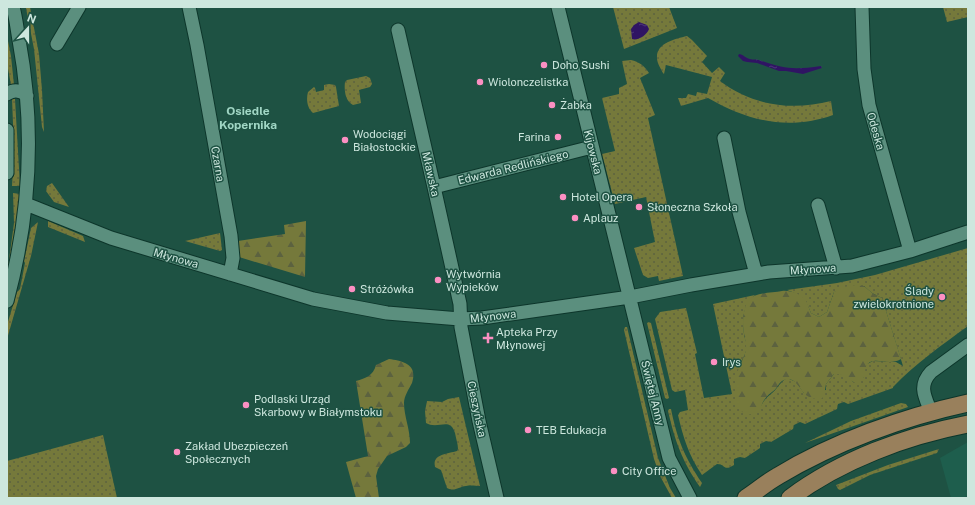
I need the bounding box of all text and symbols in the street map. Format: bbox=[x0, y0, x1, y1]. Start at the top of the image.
north arrow bbox=[8, 8, 48, 48]
text: N bbox=[25, 12, 38, 26]
place label: Doho Sushi bbox=[552, 59, 609, 71]
marker: Doho Sushi bbox=[539, 60, 549, 70]
place label: Wiolonczelistka bbox=[488, 76, 568, 88]
marker: Wiolonczelistka bbox=[475, 77, 485, 87]
place label: Żabka bbox=[560, 98, 592, 111]
marker: Żabka bbox=[547, 100, 557, 110]
district label: Osiedle Kopernika bbox=[219, 104, 277, 132]
street label: Odeska bbox=[865, 111, 887, 151]
place label: Wodociągi Białostockie bbox=[353, 128, 416, 153]
street label: Kijowska bbox=[582, 129, 604, 175]
place label: Farina bbox=[518, 131, 550, 143]
marker: Farina bbox=[553, 132, 563, 142]
marker: Wodociągi Białostockie bbox=[340, 135, 350, 145]
street label: Czarna bbox=[209, 145, 227, 183]
street label: Edwarda Redlińskiego bbox=[457, 147, 569, 187]
street label: Mławska bbox=[420, 150, 442, 198]
place label: Hotel Opera bbox=[571, 191, 633, 203]
marker: Hotel Opera bbox=[558, 192, 568, 202]
place label: Słoneczna Szkoła bbox=[647, 201, 738, 213]
marker: Słoneczna Szkoła bbox=[634, 202, 644, 212]
place label: Aplauz bbox=[583, 212, 618, 224]
marker: Aplauz bbox=[570, 213, 580, 223]
street label: Młynowa bbox=[152, 246, 200, 270]
street label: Młynowa bbox=[789, 261, 837, 277]
place label: Wytwórnia Wypieków bbox=[446, 268, 501, 293]
marker: Wytwórnia Wypieków bbox=[433, 275, 443, 285]
place label: Stróżówka bbox=[360, 283, 414, 295]
marker: Stróżówka bbox=[347, 284, 357, 294]
place label: Ślady zwielokrotnione bbox=[853, 284, 934, 310]
marker: Ślady zwielokrotnione bbox=[937, 292, 947, 302]
street label: Młynowa bbox=[469, 307, 517, 325]
place label: Apteka Przy Młynowej bbox=[496, 326, 558, 351]
marker: Apteka Przy Młynowej bbox=[483, 333, 493, 343]
place label: Irys bbox=[722, 356, 741, 368]
marker: Irys bbox=[709, 357, 719, 367]
street label: Świętej Anny bbox=[639, 359, 668, 427]
street label: Cieszyńska bbox=[465, 380, 489, 438]
place label: Podlaski Urząd Skarbowy w Białymstoku bbox=[254, 393, 382, 418]
marker: Podlaski Urząd Skarbowy w Białymstoku bbox=[241, 400, 251, 410]
place label: TEB Edukacja bbox=[536, 424, 606, 436]
marker: TEB Edukacja bbox=[523, 425, 533, 435]
place label: Zakład Ubezpieczeń Społecznych bbox=[185, 440, 288, 465]
marker: Zakład Ubezpieczeń Społecznych bbox=[172, 447, 182, 457]
place label: City Office bbox=[622, 465, 676, 477]
marker: City Office bbox=[609, 466, 619, 476]

